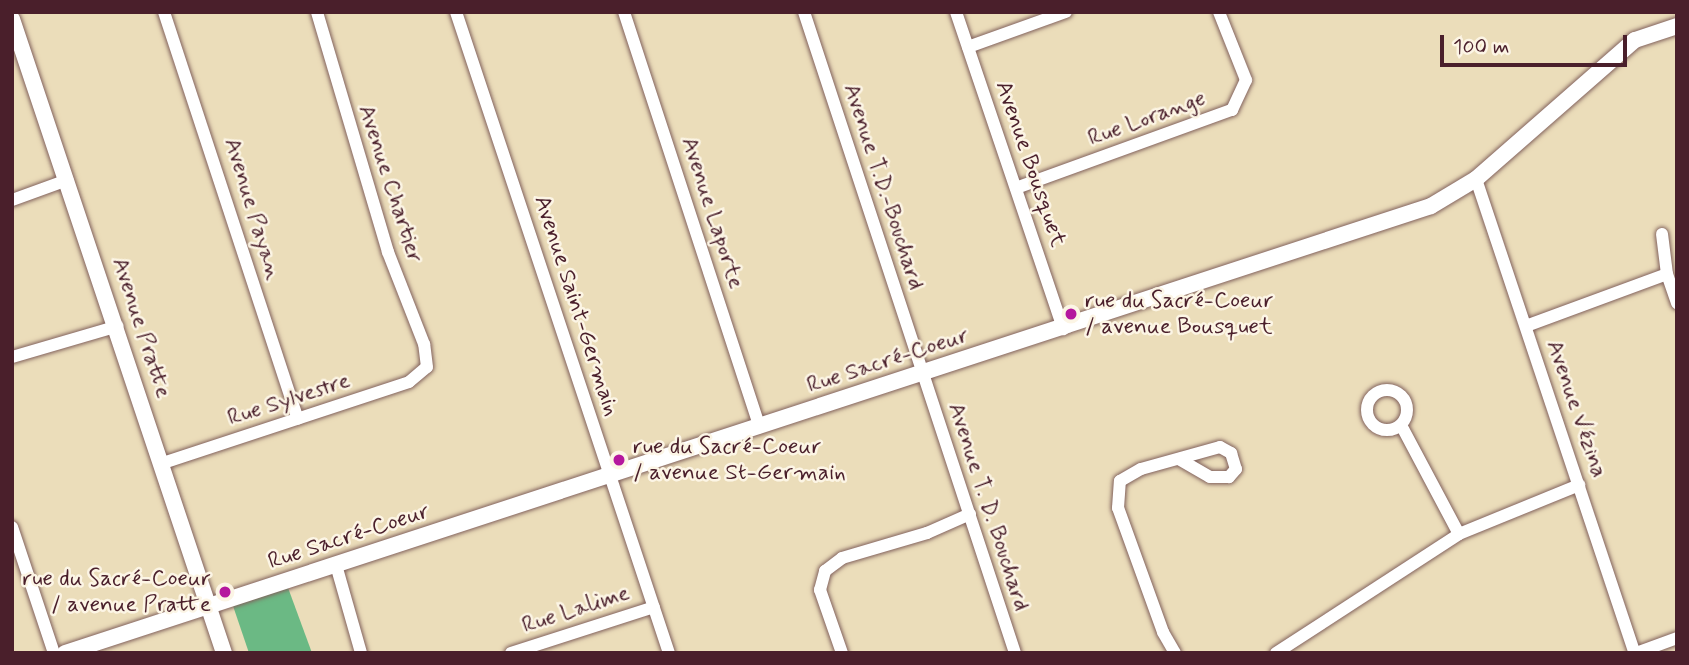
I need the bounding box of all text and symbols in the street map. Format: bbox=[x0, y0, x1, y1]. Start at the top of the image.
scale bar bbox=[1444, 21, 1631, 65]
text: 100 m bbox=[1453, 33, 1509, 61]
street label: Avenue Bousquet bbox=[989, 79, 1071, 249]
street label: Avenue T.D.-Bouchard bbox=[837, 80, 929, 294]
street label: Rue Lorange bbox=[1084, 85, 1210, 153]
street label: Avenue Chartier bbox=[351, 101, 429, 267]
street label: Avenue Laporte bbox=[674, 133, 750, 293]
street label: Avenue Payan bbox=[218, 136, 286, 282]
street label: Avenue Saint-Germain bbox=[527, 192, 625, 420]
street label: Avenue Pratte bbox=[105, 254, 177, 402]
place label: rue du Sacré-Coeur / avenue Bousquet bbox=[1085, 287, 1275, 341]
marker: rue du Sacré-Coeur / avenue Bousquet bbox=[1063, 306, 1079, 322]
street label: Rue Sacré-Coeur bbox=[805, 322, 971, 400]
street label: Avenue Vézina bbox=[1540, 337, 1612, 481]
street label: Rue Sylvestre bbox=[224, 367, 354, 433]
street label: Avenue T. D. Bouchard bbox=[941, 399, 1035, 615]
place label: rue du Sacré-Coeur / avenue St-Germain bbox=[633, 433, 846, 487]
marker: rue du Sacré-Coeur / avenue St-Germain bbox=[611, 452, 627, 468]
street label: Rue Sacré-Coeur bbox=[266, 498, 432, 576]
place label: rue du Sacré-Coeur / avenue Pratte bbox=[21, 565, 211, 619]
street label: Rue Lalime bbox=[520, 580, 632, 640]
marker: rue du Sacré-Coeur / avenue Pratte bbox=[217, 584, 233, 600]

